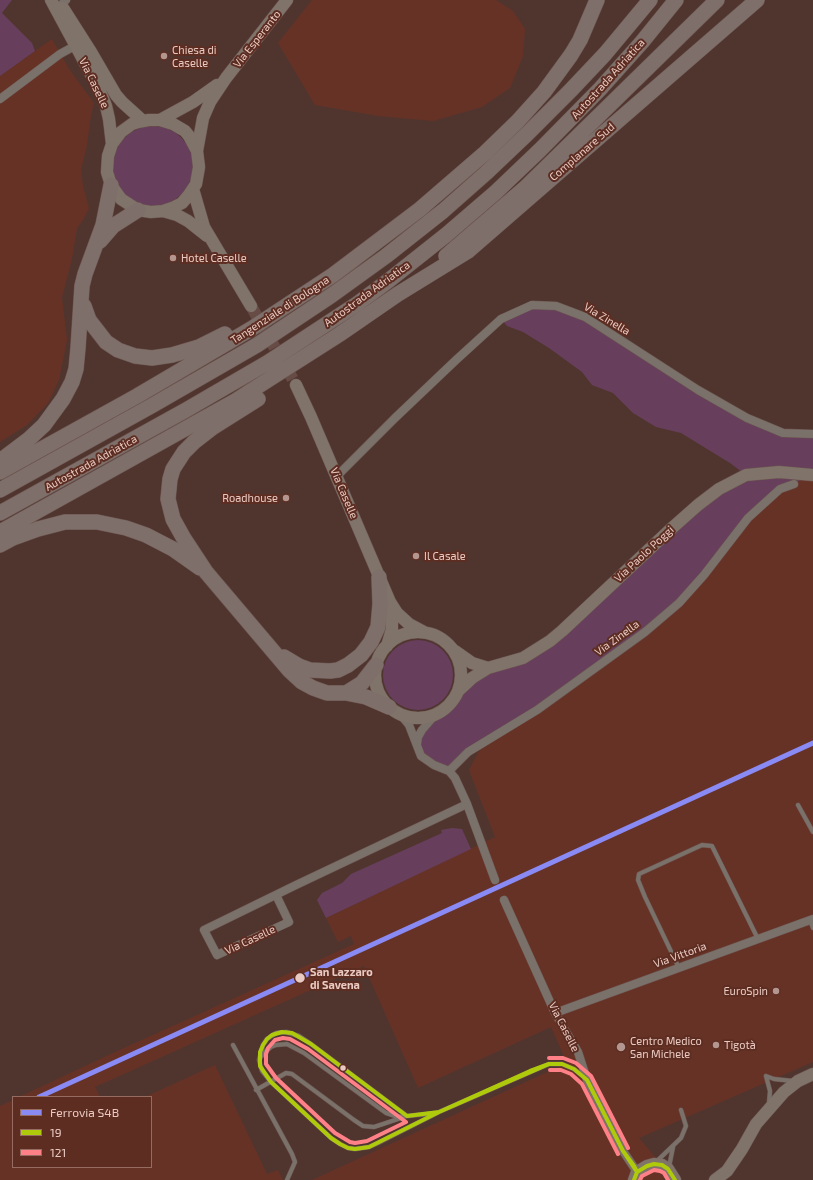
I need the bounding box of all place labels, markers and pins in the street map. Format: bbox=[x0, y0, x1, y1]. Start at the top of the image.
place label: Chiesa di Caselle bbox=[172, 43, 216, 69]
marker: Chiesa di Caselle bbox=[159, 51, 169, 61]
place label: Hotel Caselle bbox=[181, 251, 247, 265]
marker: Hotel Caselle bbox=[168, 253, 178, 263]
place label: Roadhouse bbox=[222, 491, 278, 505]
marker: Roadhouse bbox=[281, 493, 291, 503]
place label: Il Casale bbox=[424, 549, 466, 563]
marker: Il Casale bbox=[411, 551, 421, 561]
place label: San Lazzaro di Savena bbox=[310, 965, 373, 991]
marker: San Lazzaro di Savena bbox=[293, 971, 307, 985]
place label: EuroSpin bbox=[723, 984, 768, 998]
marker: EuroSpin bbox=[771, 986, 781, 996]
place label: Centro Medico San Michele bbox=[630, 1034, 702, 1060]
place label: Tigotà bbox=[724, 1038, 756, 1052]
marker: Tigotà bbox=[711, 1040, 721, 1050]
marker: Centro Medico San Michele bbox=[615, 1041, 627, 1053]
unlabelled marker bbox=[338, 1063, 348, 1073]

